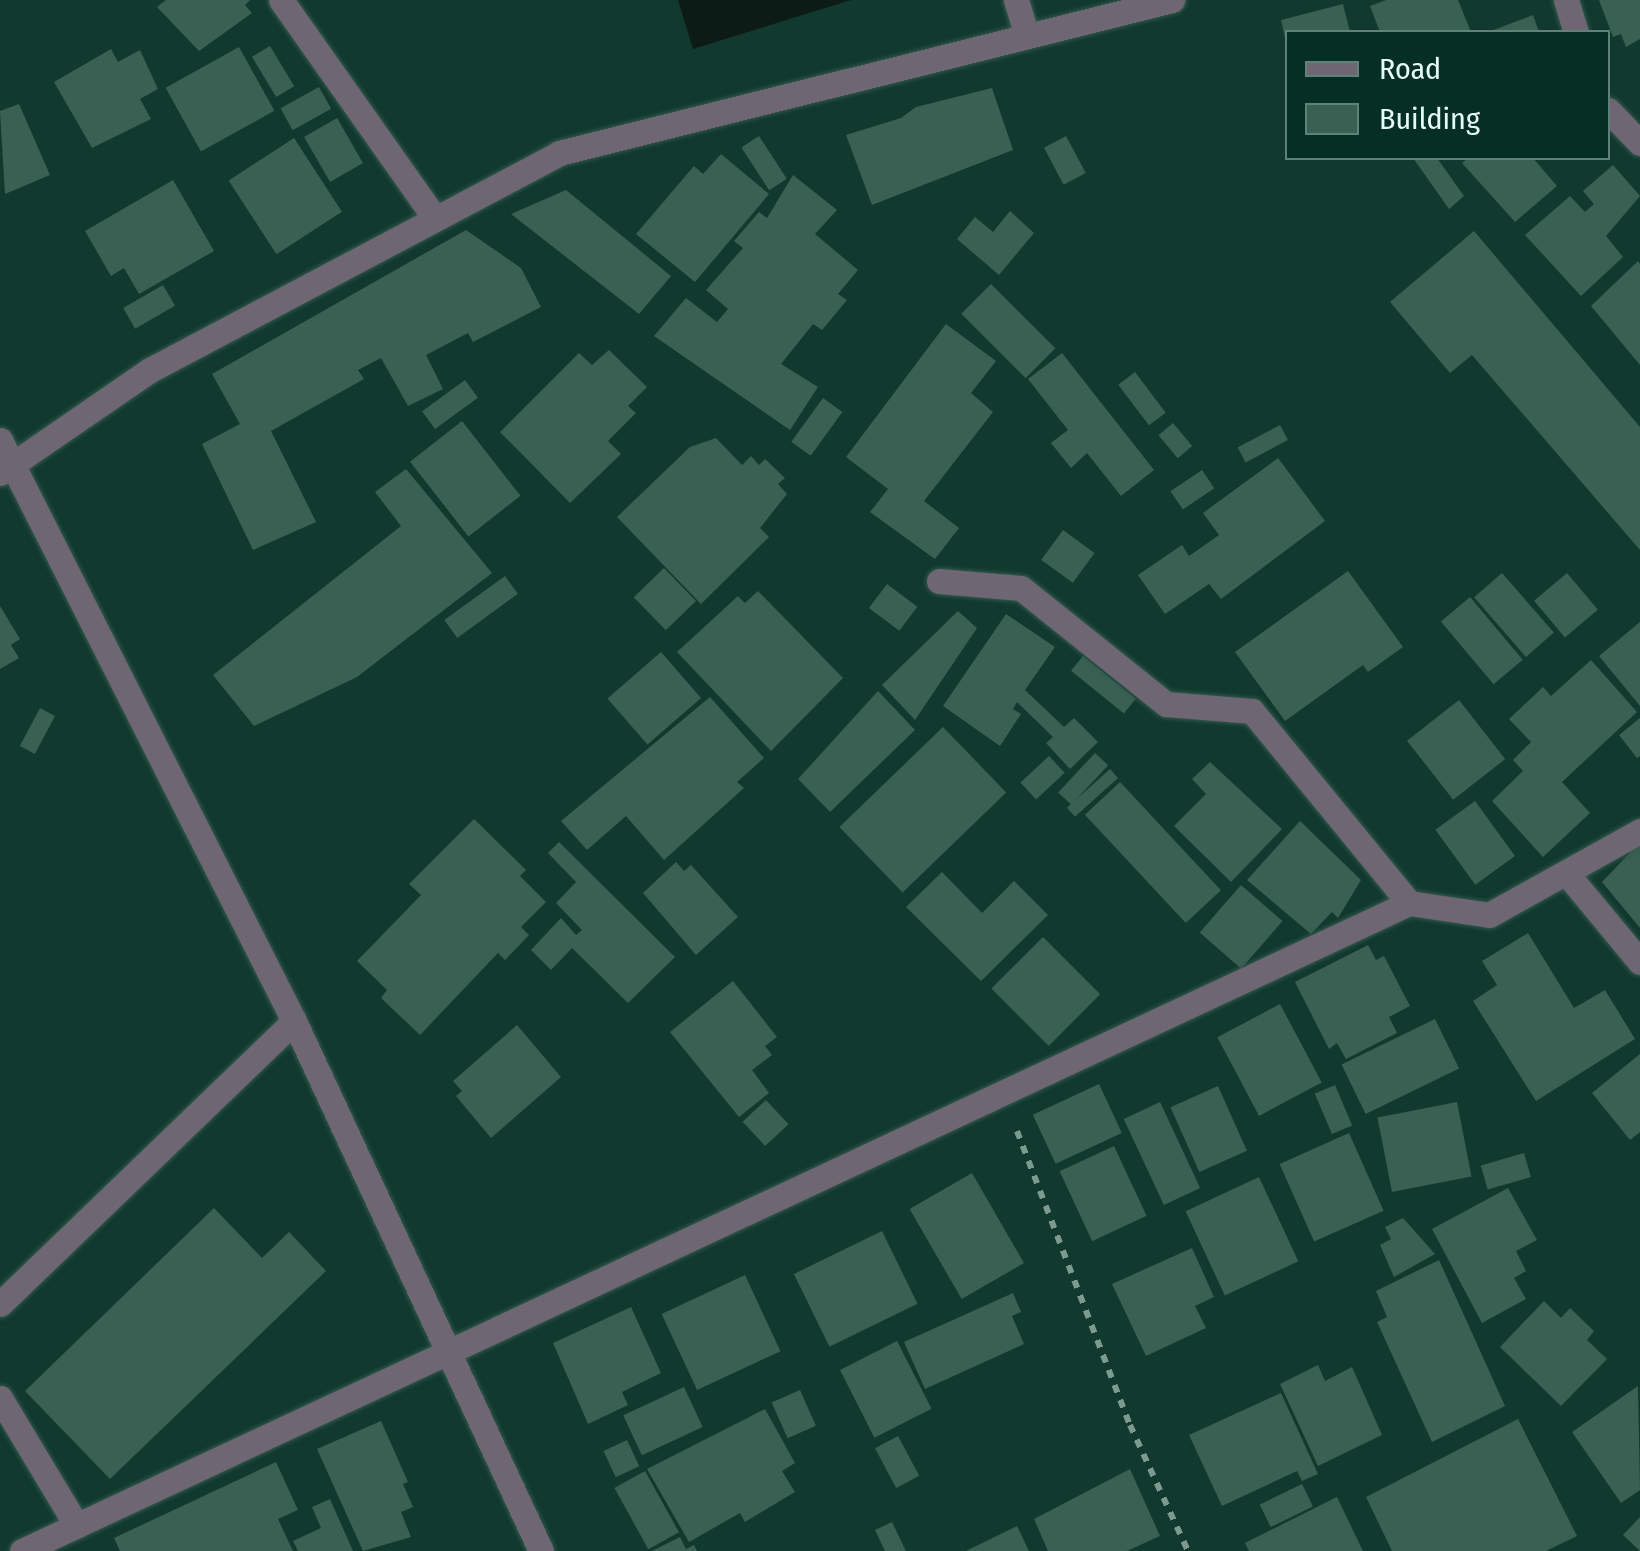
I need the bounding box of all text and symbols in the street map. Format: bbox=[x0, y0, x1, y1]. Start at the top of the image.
legend bbox=[1285, 30, 1610, 160]
text: Road bbox=[1379, 51, 1441, 87]
text: Building bbox=[1379, 101, 1480, 137]

